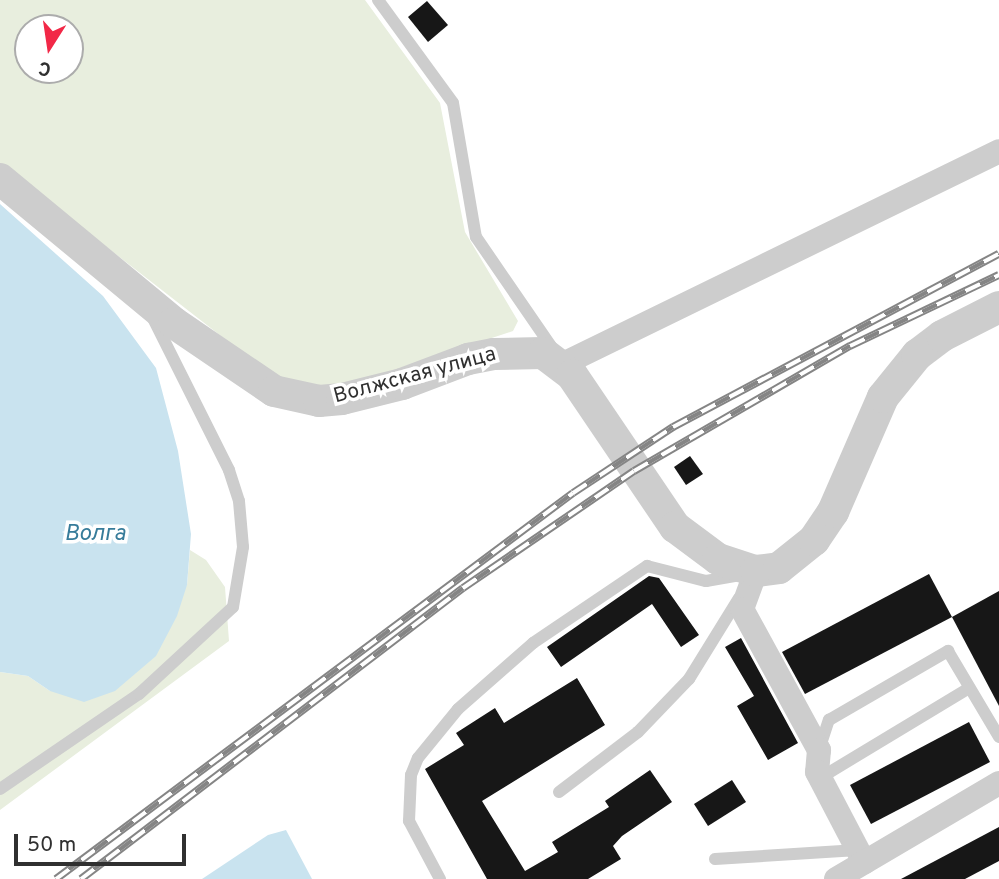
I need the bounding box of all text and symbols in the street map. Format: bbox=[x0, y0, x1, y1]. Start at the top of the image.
north arrow bbox=[14, 14, 84, 84]
text: С bbox=[37, 55, 53, 81]
street label: Волжская улица bbox=[331, 342, 499, 410]
water label: Волга bbox=[64, 521, 126, 549]
scale bar bbox=[18, 820, 189, 864]
text: 50 m bbox=[27, 832, 76, 859]

